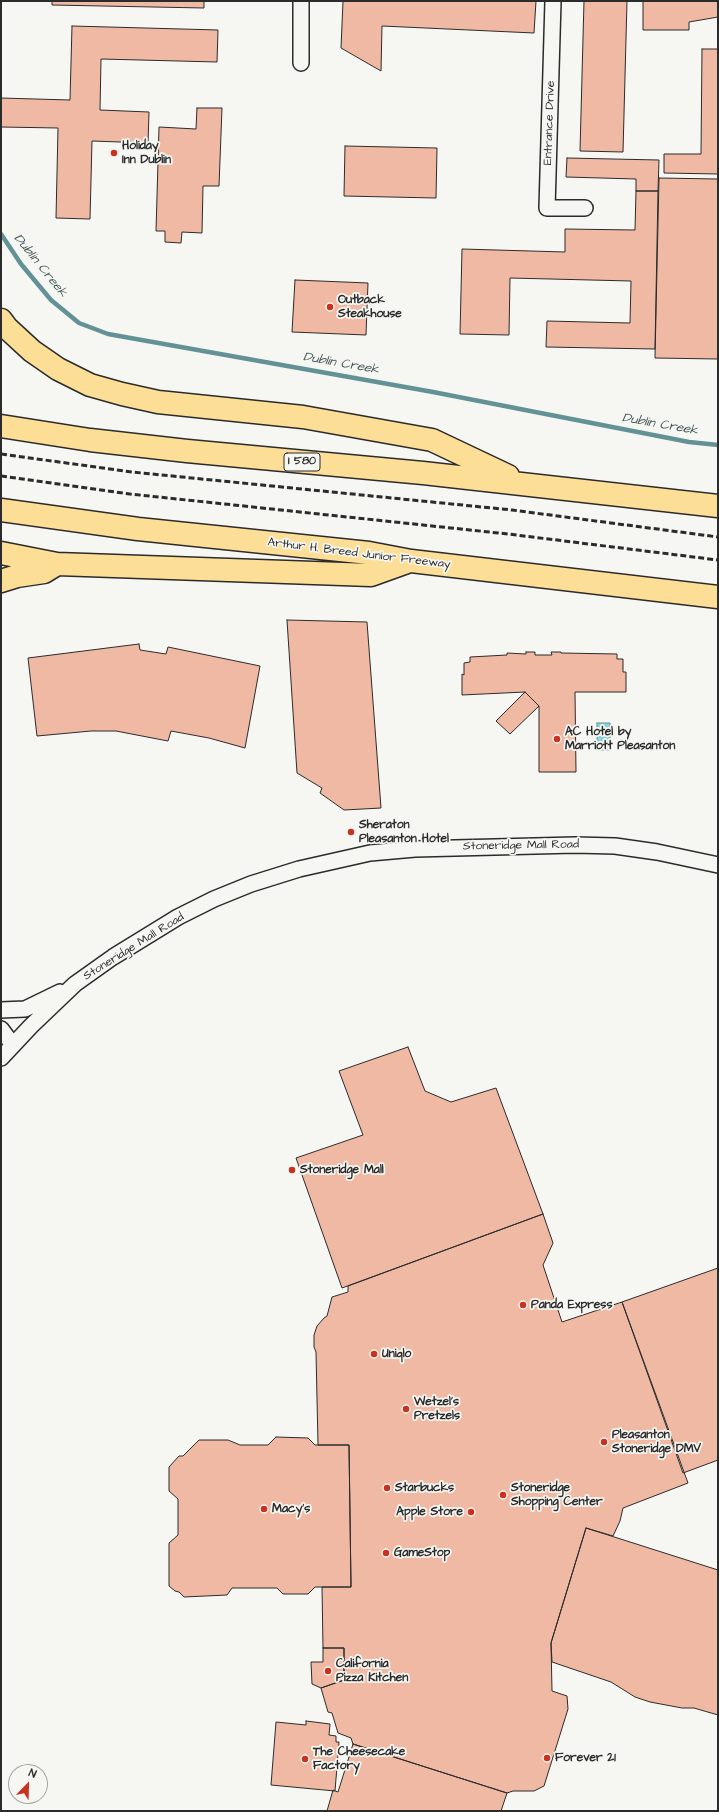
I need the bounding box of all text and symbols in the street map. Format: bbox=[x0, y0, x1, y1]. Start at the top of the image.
street label: Entrance Drive bbox=[541, 81, 559, 165]
place label: Holiday Inn Dublin bbox=[122, 139, 171, 167]
marker: Holiday Inn Dublin bbox=[109, 148, 119, 158]
water label: Dublin Creek bbox=[10, 231, 70, 301]
place label: Outback Steakhouse bbox=[338, 293, 402, 321]
marker: Outback Steakhouse bbox=[325, 302, 335, 312]
water label: Dublin Creek bbox=[302, 350, 380, 378]
water label: Dublin Creek bbox=[621, 411, 699, 439]
road number: I 580 bbox=[284, 453, 320, 471]
street label: Arthur H. Breed Junior Freeway bbox=[267, 536, 451, 572]
place label: AC Hotel by Marriott Pleasanton bbox=[565, 725, 675, 753]
marker: AC Hotel by Marriott Pleasanton bbox=[552, 734, 562, 744]
place label: Sheraton Pleasanton Hotel bbox=[359, 818, 449, 846]
marker: Sheraton Pleasanton Hotel bbox=[346, 827, 356, 837]
street label: Stoneridge Mall Road bbox=[463, 838, 579, 854]
street label: Stoneridge Mall Road bbox=[81, 910, 187, 984]
place label: Stoneridge Mall bbox=[300, 1163, 384, 1177]
marker: Stoneridge Mall bbox=[287, 1165, 297, 1175]
place label: Panda Express bbox=[531, 1298, 612, 1312]
marker: Panda Express bbox=[518, 1300, 528, 1310]
place label: Uniqlo bbox=[382, 1347, 411, 1361]
marker: Uniqlo bbox=[369, 1349, 379, 1359]
place label: Wetzel's Pretzels bbox=[414, 1395, 460, 1423]
marker: Wetzel's Pretzels bbox=[401, 1404, 411, 1414]
place label: Pleasanton Stoneridge DMV bbox=[612, 1428, 701, 1456]
marker: Pleasanton Stoneridge DMV bbox=[599, 1437, 609, 1447]
place label: Starbucks bbox=[395, 1481, 454, 1495]
place label: Stoneridge Shopping Center bbox=[511, 1481, 603, 1509]
marker: Starbucks bbox=[382, 1483, 392, 1493]
marker: Stoneridge Shopping Center bbox=[498, 1490, 508, 1500]
place label: Macy's bbox=[272, 1502, 310, 1516]
marker: Macy's bbox=[259, 1504, 269, 1514]
place label: Apple Store bbox=[396, 1505, 463, 1519]
marker: Apple Store bbox=[466, 1507, 476, 1517]
place label: GameStop bbox=[394, 1546, 450, 1560]
marker: GameStop bbox=[381, 1548, 391, 1558]
place label: California Pizza Kitchen bbox=[336, 1657, 408, 1685]
marker: California Pizza Kitchen bbox=[323, 1666, 333, 1676]
place label: The Cheesecake Factory bbox=[313, 1745, 405, 1773]
place label: Forever 21 bbox=[555, 1751, 616, 1765]
marker: Forever 21 bbox=[542, 1753, 552, 1763]
marker: The Cheesecake Factory bbox=[300, 1754, 310, 1764]
north arrow bbox=[8, 1764, 48, 1804]
text: N bbox=[26, 1765, 39, 1782]

